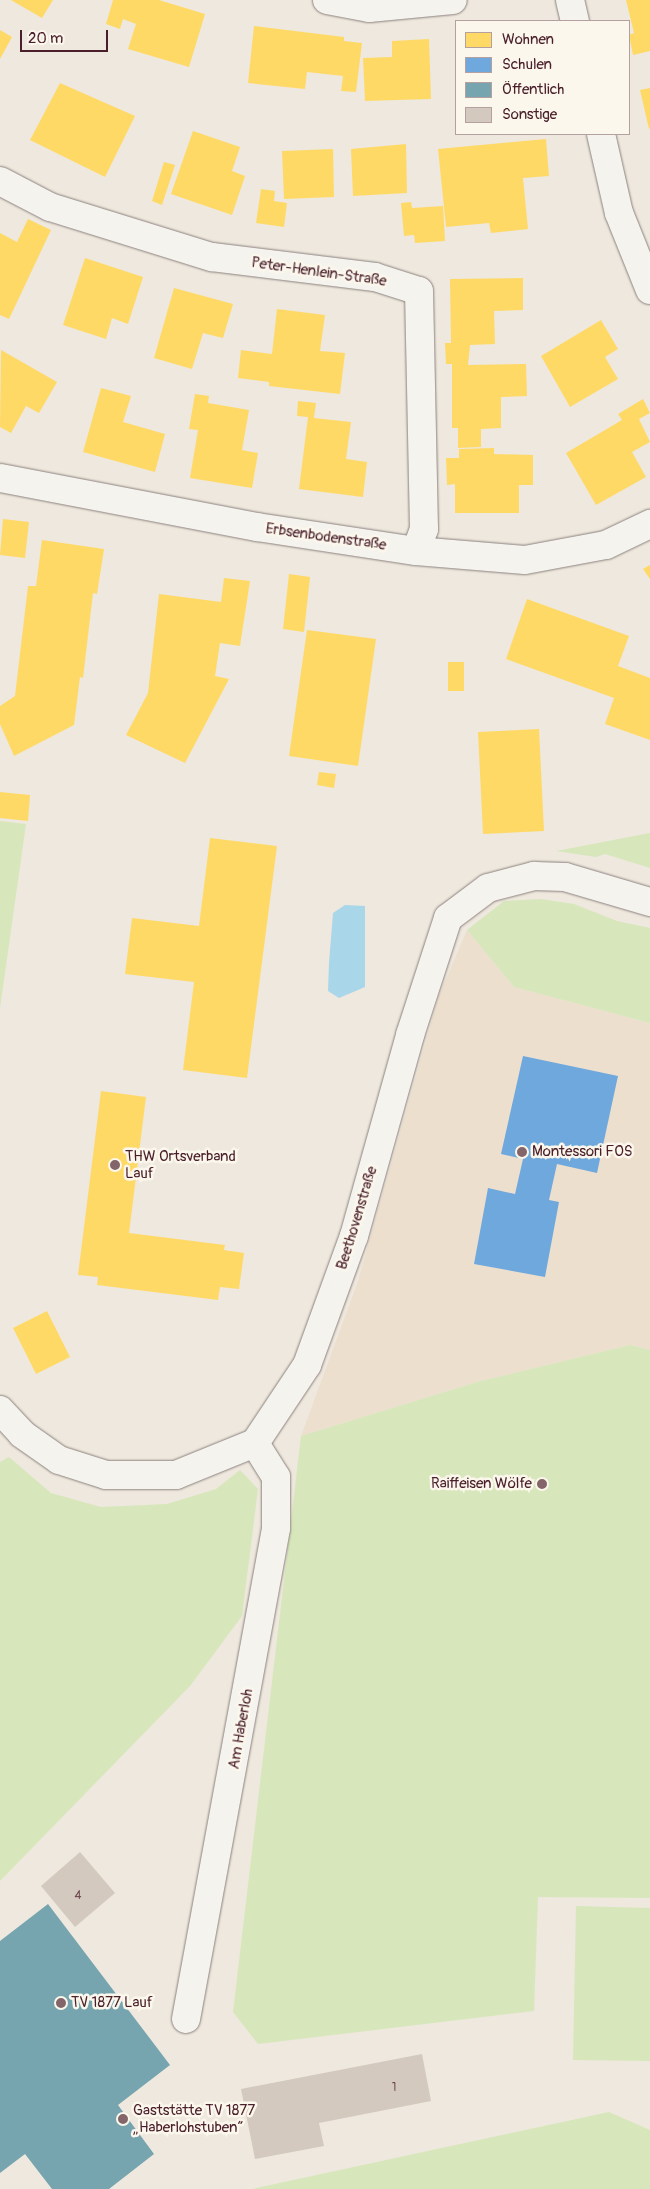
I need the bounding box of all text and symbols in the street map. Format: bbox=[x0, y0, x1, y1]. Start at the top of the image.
scale bar bbox=[22, 20, 110, 52]
legend bbox=[455, 20, 630, 135]
text: 20 m bbox=[28, 29, 63, 48]
text: Wohnen bbox=[502, 30, 554, 49]
text: Schulen bbox=[502, 55, 552, 74]
text: Öffentlich bbox=[502, 80, 564, 99]
text: Sonstige bbox=[502, 105, 557, 124]
street label: Peter-Henlein-Straße bbox=[250, 254, 388, 290]
street label: Erbsenbodenstraße bbox=[264, 520, 388, 554]
place label: Montessori FOS bbox=[532, 1143, 633, 1161]
marker: Montessori FOS bbox=[516, 1146, 528, 1158]
place label: THW Ortsverband Lauf bbox=[125, 1147, 236, 1182]
marker: THW Ortsverband Lauf bbox=[109, 1159, 121, 1171]
street label: Beethovenstraße bbox=[333, 1164, 381, 1272]
place label: Raiffeisen Wölfe bbox=[431, 1475, 532, 1493]
marker: Raiffeisen Wölfe bbox=[536, 1478, 548, 1490]
street label: Am Haberloh bbox=[225, 1687, 257, 1771]
house number: 4 bbox=[75, 1889, 81, 1903]
place label: TV 1877 Lauf bbox=[71, 1994, 153, 2012]
marker: TV 1877 Lauf bbox=[55, 1997, 67, 2009]
house number: 1 bbox=[392, 2081, 396, 2095]
place label: Gaststätte TV 1877 „Haberlohstuben“ bbox=[133, 2101, 255, 2136]
marker: Gaststätte TV 1877 „Haberlohstuben“ bbox=[117, 2113, 129, 2125]

